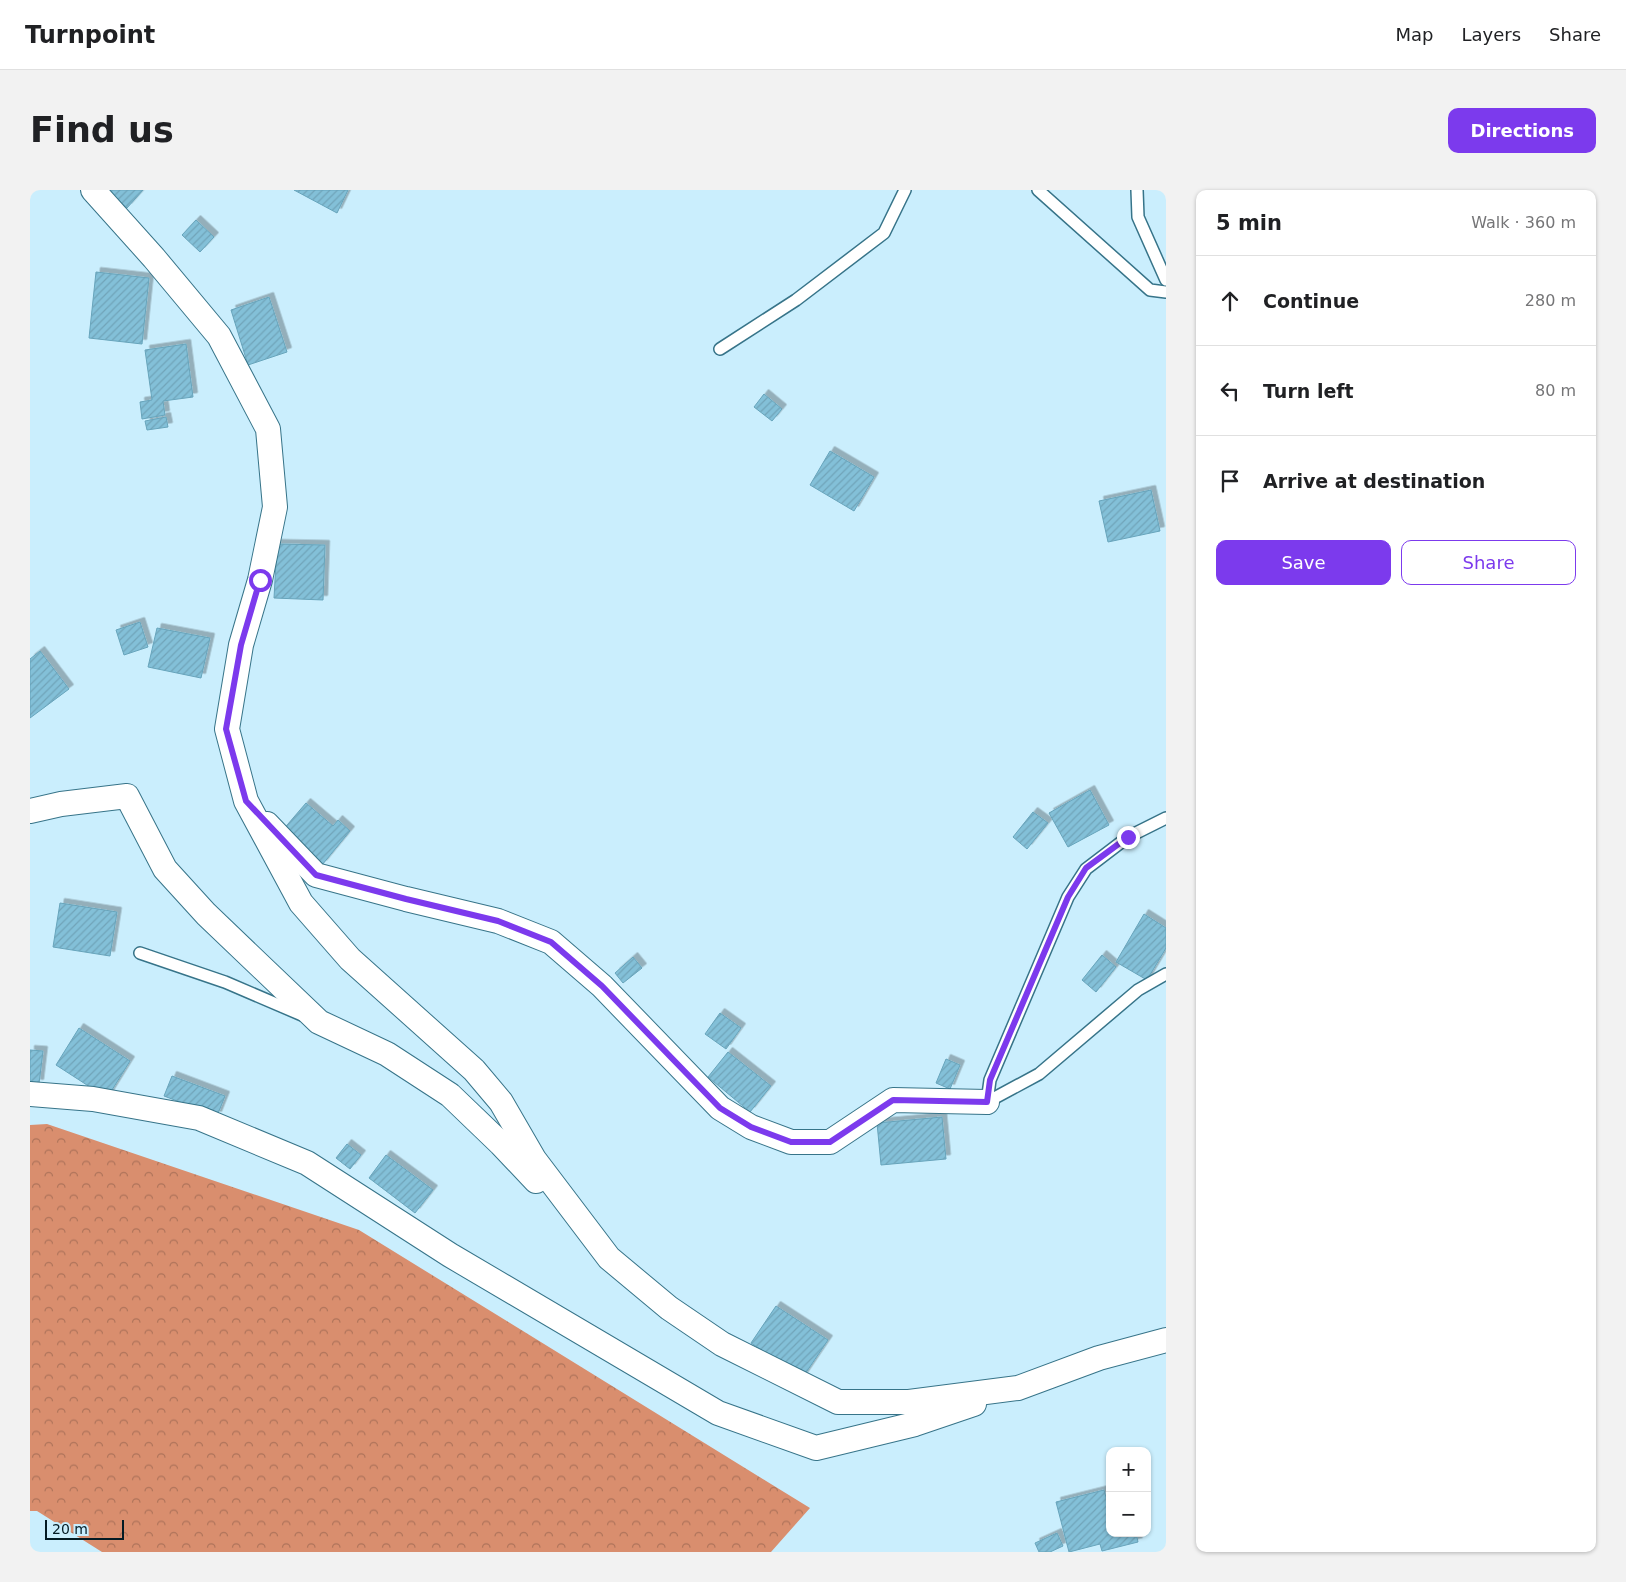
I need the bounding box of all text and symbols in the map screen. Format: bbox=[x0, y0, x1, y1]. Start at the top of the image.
text: Turnpoint bbox=[25, 21, 155, 49]
text: Map bbox=[1395, 24, 1433, 45]
text: Layers bbox=[1461, 24, 1521, 45]
text: Share bbox=[1549, 24, 1601, 45]
button: Directions bbox=[1448, 108, 1596, 153]
text: Find us bbox=[30, 110, 174, 150]
text: 5 min bbox=[1216, 211, 1282, 235]
text: Walk · 360 m bbox=[1471, 213, 1576, 232]
icon: ahead bbox=[1216, 287, 1244, 315]
text: Continue bbox=[1263, 290, 1359, 312]
text: 280 m bbox=[1525, 291, 1576, 310]
icon: left bbox=[1216, 377, 1244, 405]
text: Turn left bbox=[1263, 380, 1354, 402]
text: 80 m bbox=[1535, 381, 1576, 400]
icon: arrive bbox=[1216, 467, 1244, 495]
text: Arrive at destination bbox=[1263, 470, 1485, 492]
button: Save bbox=[1216, 540, 1391, 585]
button: Share bbox=[1401, 540, 1576, 585]
route start bbox=[249, 569, 272, 592]
route end bbox=[1117, 826, 1140, 849]
map controls bbox=[1106, 1447, 1151, 1537]
button: + bbox=[1106, 1447, 1151, 1492]
button: − bbox=[1106, 1492, 1151, 1537]
scale bar bbox=[45, 1517, 124, 1540]
text: 20 m bbox=[52, 1521, 88, 1537]

